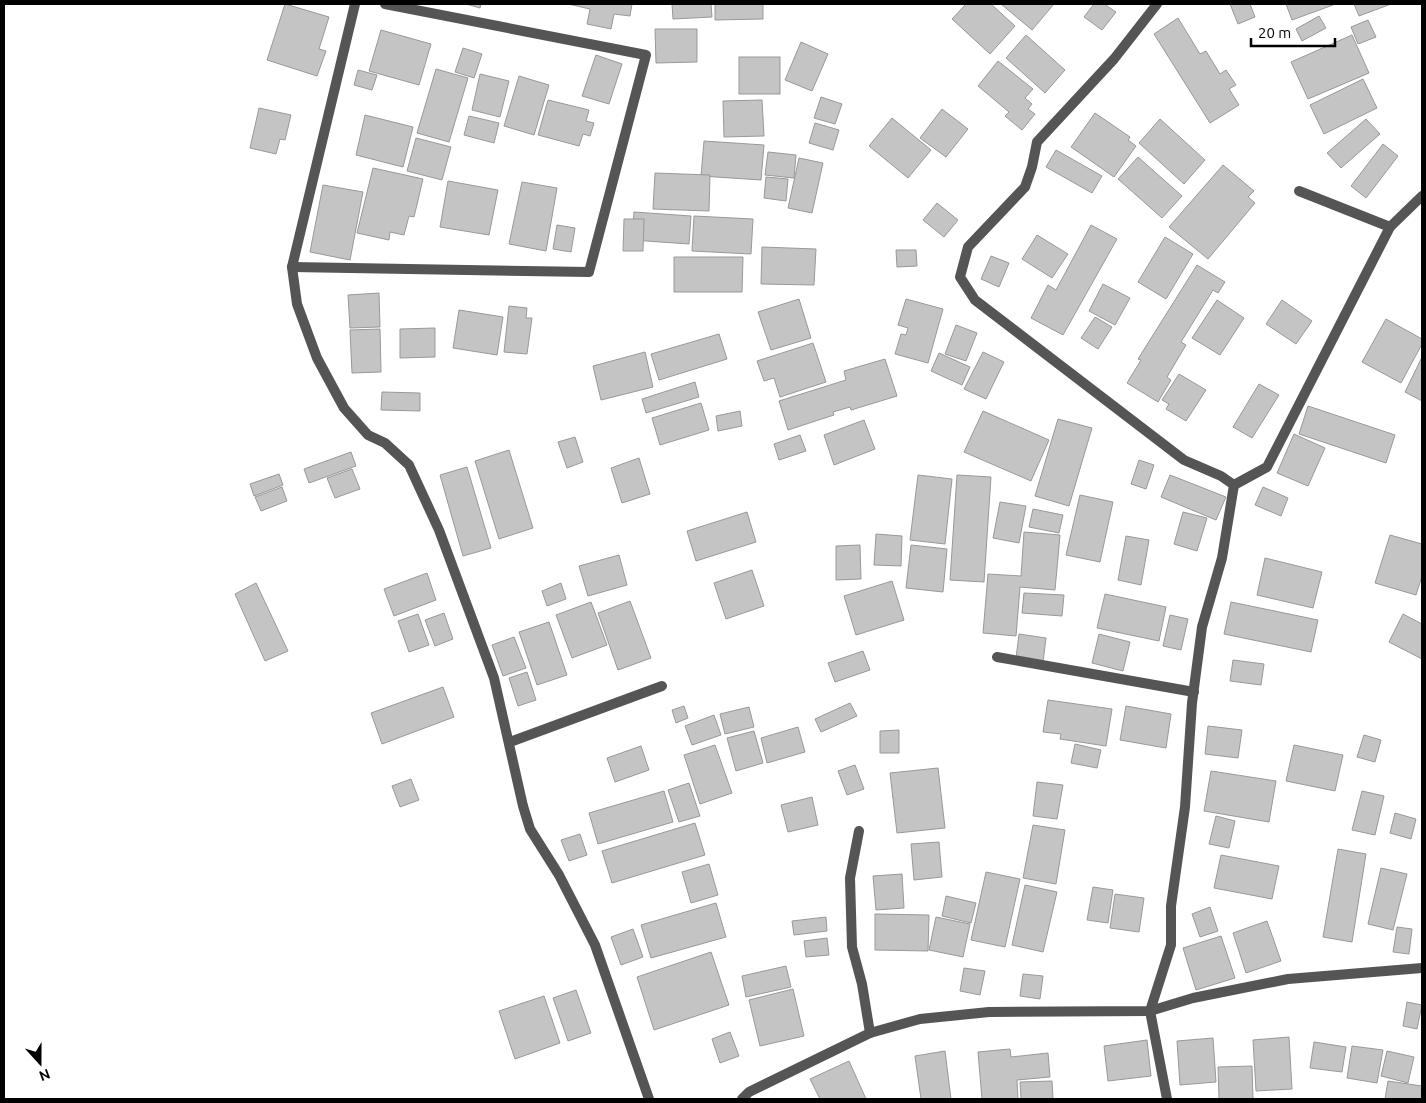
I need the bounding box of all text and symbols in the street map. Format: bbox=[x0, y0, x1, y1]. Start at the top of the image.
scale bar bbox=[1251, 15, 1335, 47]
text: 20 m bbox=[1258, 24, 1291, 41]
north arrow bbox=[15, 1038, 65, 1088]
text: N bbox=[37, 1066, 52, 1084]

